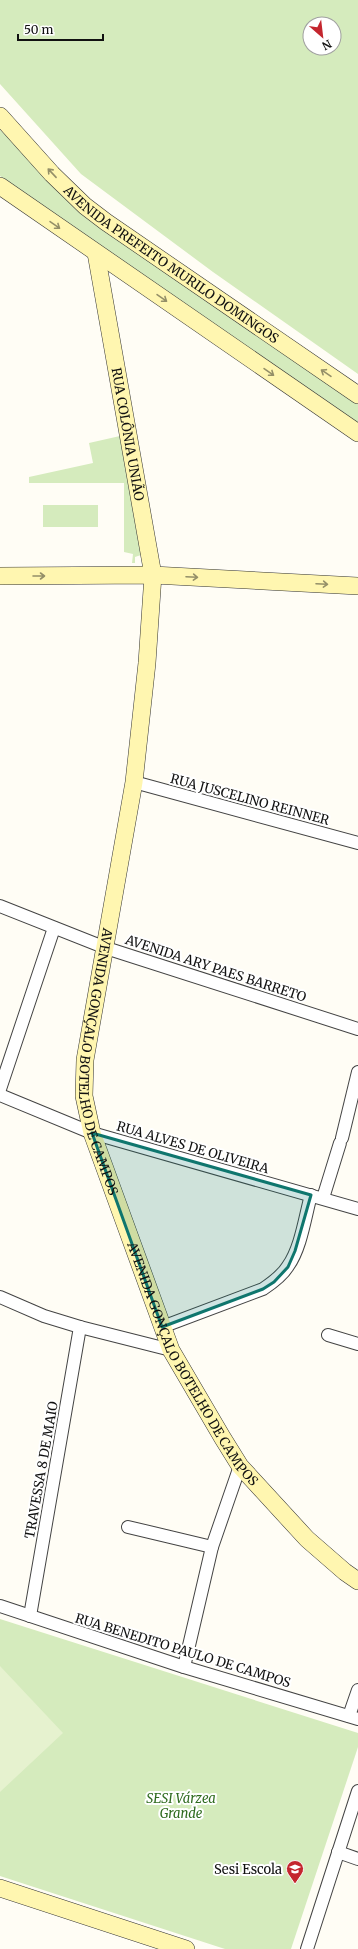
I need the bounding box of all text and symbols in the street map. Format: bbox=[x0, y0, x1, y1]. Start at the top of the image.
scale bar bbox=[18, 16, 103, 42]
north arrow bbox=[302, 16, 342, 56]
text: 50 m bbox=[24, 22, 53, 37]
text: N bbox=[319, 37, 334, 53]
one-way arrow bbox=[47, 168, 56, 178]
street label: AVENIDA PREFEITO MURILO DOMINGOS bbox=[59, 181, 282, 347]
one-way arrow bbox=[49, 221, 60, 229]
one-way arrow bbox=[156, 294, 167, 302]
street label: RUA COLÔNIA UNIÃO bbox=[107, 366, 148, 502]
one-way arrow bbox=[263, 368, 274, 376]
one-way arrow bbox=[321, 369, 332, 377]
one-way arrow bbox=[32, 572, 45, 580]
one-way arrow bbox=[185, 574, 198, 581]
one-way arrow bbox=[315, 581, 328, 588]
street label: RUA JUSCELINO REINNER bbox=[168, 770, 331, 829]
street label: AVENIDA GONÇALO BOTELHO DE CAMPOS bbox=[103, 925, 123, 1197]
text: AVENIDA GONÇALO BOTELHO DE CAMPOS bbox=[75, 926, 122, 1198]
street label: AVENIDA ARY PAES BARRETO bbox=[122, 931, 308, 1006]
street label: RUA ALVES DE OLIVEIRA bbox=[115, 1118, 272, 1178]
street label: AVENIDA GONÇALO BOTELHO DE CAMPOS bbox=[123, 1239, 262, 1490]
street label: TRAVESSA 8 DE MAIO bbox=[21, 1400, 62, 1540]
street label: RUA BENEDITO PAULO DE CAMPOS bbox=[73, 1610, 293, 1692]
park label: SESI Várzea Grande bbox=[146, 1790, 216, 1822]
school or university icon: Sesi Escola bbox=[285, 1859, 305, 1884]
place label: Sesi Escola bbox=[214, 1861, 282, 1878]

